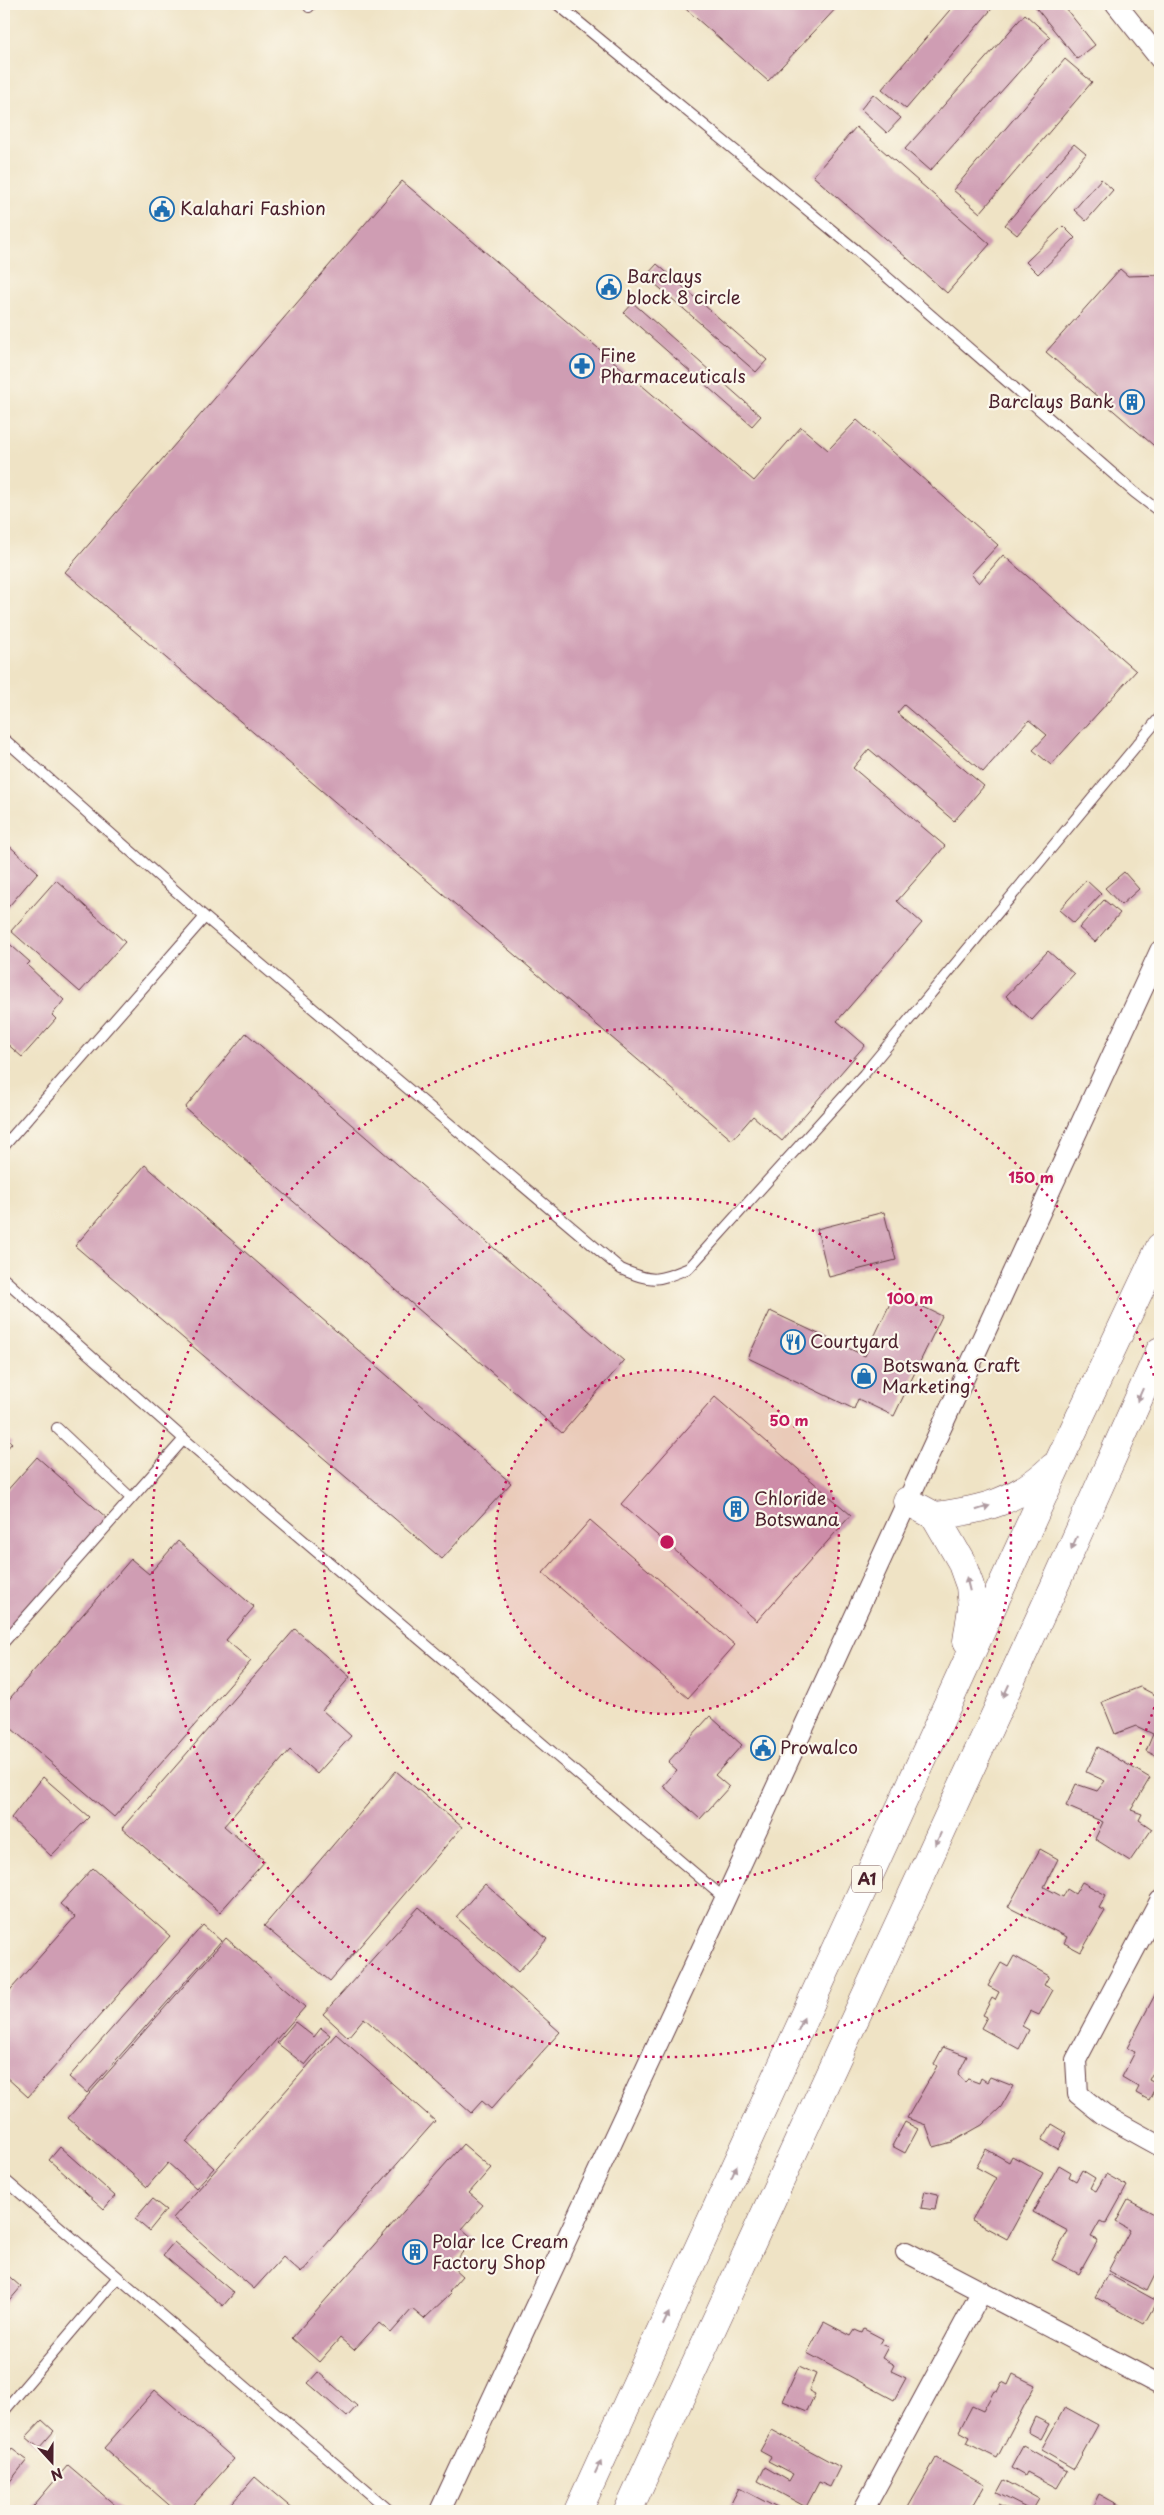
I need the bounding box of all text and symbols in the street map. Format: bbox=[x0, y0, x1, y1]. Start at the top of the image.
place label: Kalahari Fashion bbox=[180, 194, 326, 221]
public building icon: Kalahari Fashion bbox=[149, 196, 175, 222]
place label: Barclays block 8 circle bbox=[626, 262, 741, 310]
public building icon: Barclays block 8 circle bbox=[596, 274, 622, 300]
place label: Fine Pharmaceuticals bbox=[600, 341, 746, 389]
pharmacy icon: Fine Pharmaceuticals bbox=[569, 353, 595, 379]
place label: Barclays Bank bbox=[987, 387, 1114, 414]
building icon: Barclays Bank bbox=[1119, 389, 1145, 415]
text: 150 m bbox=[1008, 1165, 1054, 1188]
text: 100 m bbox=[887, 1286, 933, 1309]
place label: Courtyard bbox=[810, 1327, 899, 1354]
restaurant icon: Courtyard bbox=[780, 1329, 806, 1355]
place label: Botswana Craft Marketing bbox=[882, 1351, 1020, 1399]
shop icon: Botswana Craft Marketing bbox=[851, 1363, 877, 1389]
one-way arrow bbox=[1136, 1388, 1144, 1402]
text: 50 m bbox=[770, 1408, 808, 1431]
place label: Chloride Botswana bbox=[754, 1484, 840, 1532]
building icon: Chloride Botswana bbox=[723, 1496, 749, 1522]
one-way arrow bbox=[976, 1503, 991, 1511]
centre of rings bbox=[658, 1533, 676, 1551]
one-way arrow bbox=[1069, 1536, 1077, 1550]
one-way arrow bbox=[964, 1577, 972, 1592]
one-way arrow bbox=[1002, 1684, 1010, 1698]
place label: Prowalco bbox=[780, 1733, 858, 1760]
public building icon: Prowalco bbox=[750, 1735, 776, 1761]
one-way arrow bbox=[934, 1832, 942, 1846]
road number: A1 bbox=[852, 1866, 882, 1892]
one-way arrow bbox=[798, 2017, 806, 2031]
one-way arrow bbox=[730, 2165, 738, 2179]
place label: Polar Ice Cream Factory Shop bbox=[432, 2227, 569, 2275]
building icon: Polar Ice Cream Factory Shop bbox=[402, 2239, 428, 2265]
one-way arrow bbox=[662, 2312, 670, 2327]
north arrow bbox=[28, 2438, 78, 2488]
one-way arrow bbox=[594, 2460, 602, 2474]
text: N bbox=[48, 2463, 66, 2486]

